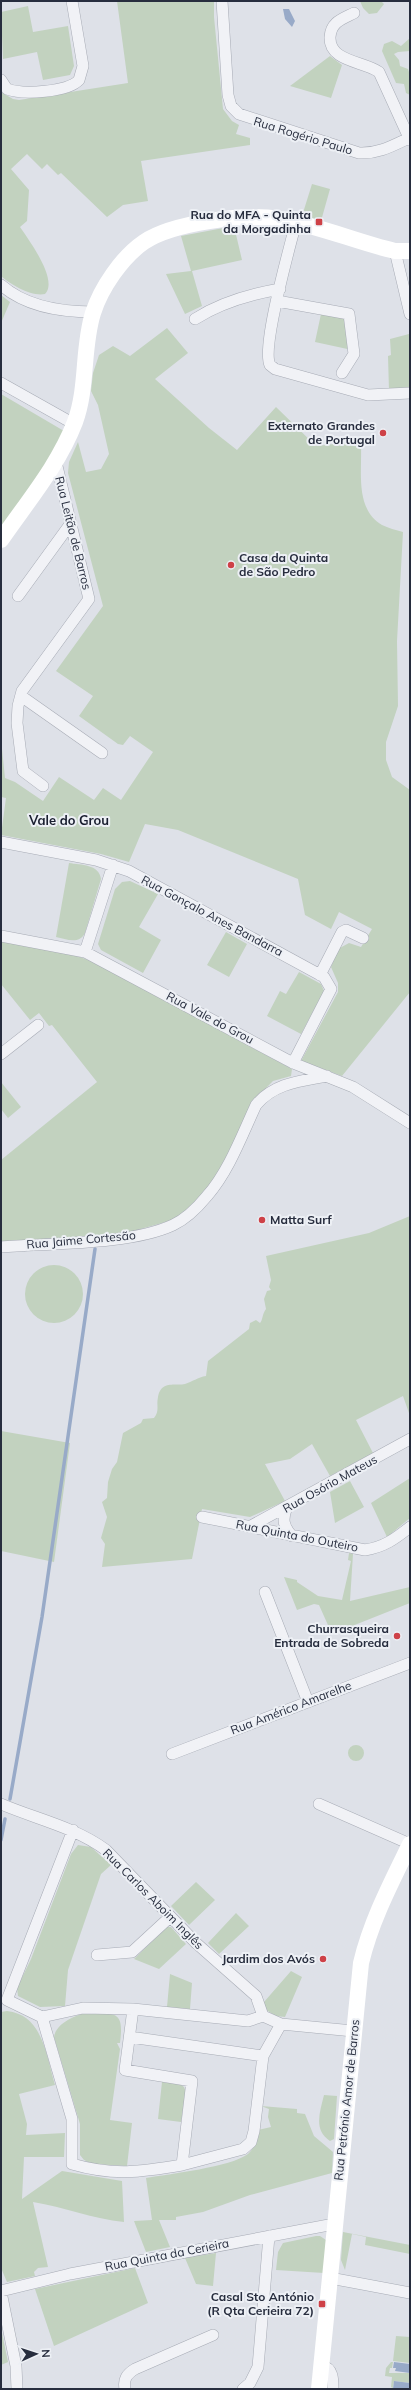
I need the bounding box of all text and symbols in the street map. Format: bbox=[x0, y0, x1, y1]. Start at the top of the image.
street label: Rua Rogério Paulo bbox=[252, 113, 355, 158]
place label: Rua do MFA - Quinta da Morgadinha bbox=[190, 207, 311, 236]
marker: Rua do MFA - Quinta da Morgadinha bbox=[314, 217, 324, 227]
place label: Externato Grandes de Portugal bbox=[268, 418, 375, 447]
marker: Externato Grandes de Portugal bbox=[378, 428, 388, 438]
street label: Rua Leitão de Barros bbox=[52, 475, 95, 591]
place label: Casa da Quinta de São Pedro bbox=[239, 550, 328, 579]
marker: Casa da Quinta de São Pedro bbox=[226, 560, 236, 570]
district label: Vale do Grou bbox=[28, 812, 109, 828]
street label: Rua Gonçalo Anes Bandarra bbox=[139, 872, 286, 959]
street label: Rua Vale do Grou bbox=[164, 988, 257, 1047]
place label: Matta Surf bbox=[270, 1212, 332, 1227]
marker: Matta Surf bbox=[257, 1215, 267, 1225]
street label: Rua Jaime Cortesão bbox=[26, 1227, 136, 1252]
street label: Rua Osório Mateus bbox=[280, 1451, 380, 1516]
street label: Rua Quinta do Outeiro bbox=[235, 1516, 360, 1555]
place label: Churrasqueira Entrada de Sobreda bbox=[274, 1621, 389, 1650]
marker: Churrasqueira Entrada de Sobreda bbox=[392, 1631, 402, 1641]
street label: Rua Américo Amarelhe bbox=[228, 1678, 353, 1738]
street label: Rua Carlos Aboim Inglês bbox=[100, 1845, 207, 1952]
place label: Jardim dos Avós bbox=[222, 1951, 315, 1966]
marker: Jardim dos Avós bbox=[318, 1954, 328, 1964]
street label: Rua Petrónio Amor de Barros bbox=[331, 2018, 362, 2181]
street label: Rua Quinta da Cerieira bbox=[104, 2235, 230, 2274]
place label: Casal Sto António (R Qta Cerieira 72) bbox=[207, 2289, 314, 2318]
marker: Casal Sto António (R Qta Cerieira 72) bbox=[317, 2299, 327, 2309]
north arrow bbox=[16, 2334, 56, 2374]
text: N bbox=[39, 2349, 53, 2358]

